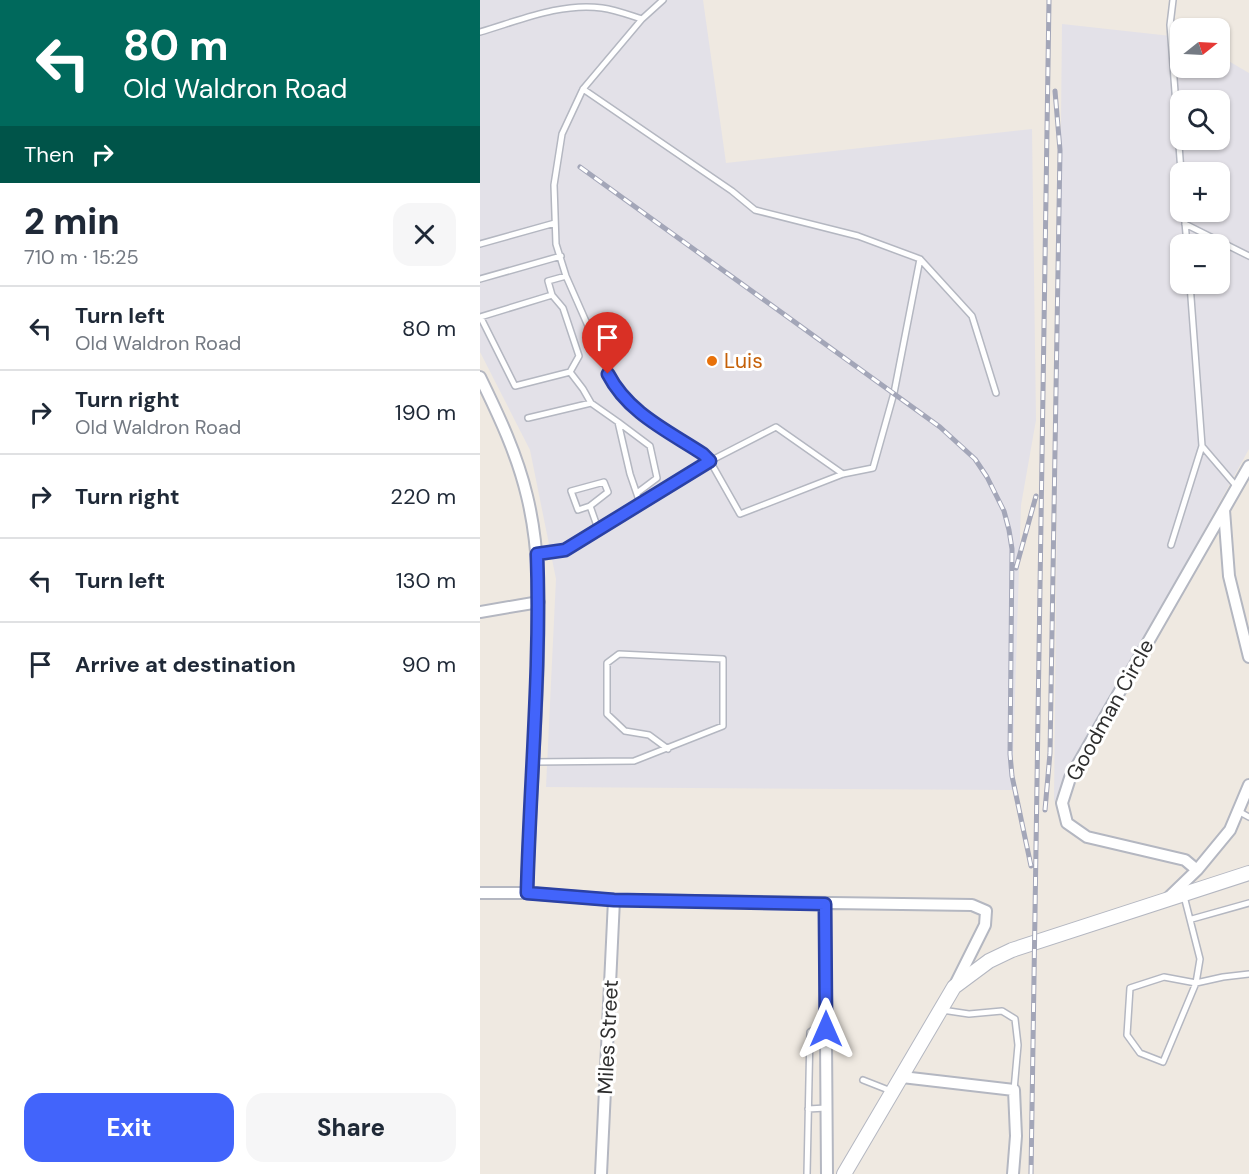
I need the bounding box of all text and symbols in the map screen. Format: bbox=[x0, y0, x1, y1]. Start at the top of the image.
text: 80 m bbox=[123, 18, 229, 73]
north arrow bbox=[1170, 18, 1230, 78]
map controls bbox=[1170, 18, 1230, 294]
icon: left bbox=[24, 24, 102, 102]
text: Old Waldron Road bbox=[123, 71, 348, 106]
button: search bbox=[1170, 90, 1230, 150]
icon: right bbox=[86, 138, 119, 171]
text: Then bbox=[24, 140, 74, 169]
button: + bbox=[1170, 162, 1230, 222]
text: 2 min bbox=[24, 198, 120, 245]
button: close bbox=[393, 203, 456, 266]
button: − bbox=[1170, 234, 1230, 294]
text: 710 m · 15:25 bbox=[24, 244, 139, 270]
text: Turn left bbox=[75, 301, 165, 330]
icon: left bbox=[24, 312, 57, 345]
pin bbox=[582, 312, 633, 374]
text: 80 m bbox=[402, 314, 456, 343]
icon: arrive bbox=[591, 321, 624, 354]
text: Old Waldron Road bbox=[75, 330, 241, 356]
place label: Luis bbox=[724, 347, 763, 375]
marker: Luis bbox=[705, 354, 719, 368]
text: Turn right bbox=[75, 385, 180, 414]
icon: right bbox=[24, 396, 57, 429]
text: 190 m bbox=[395, 398, 456, 427]
text: Old Waldron Road bbox=[75, 414, 241, 440]
icon: right bbox=[24, 480, 57, 513]
text: Turn right bbox=[75, 482, 180, 511]
text: 220 m bbox=[390, 482, 456, 511]
icon: left bbox=[24, 564, 57, 597]
text: Turn left bbox=[75, 566, 165, 595]
text: 130 m bbox=[396, 566, 456, 595]
street label: Goodman Circle bbox=[1059, 634, 1161, 786]
icon: arrive bbox=[24, 648, 57, 681]
text: Arrive at destination bbox=[75, 650, 296, 679]
text: 90 m bbox=[402, 650, 456, 679]
street label: Miles Street bbox=[591, 979, 625, 1095]
position arrow bbox=[794, 997, 858, 1061]
button: Exit bbox=[24, 1093, 234, 1162]
button: Share bbox=[246, 1093, 456, 1162]

